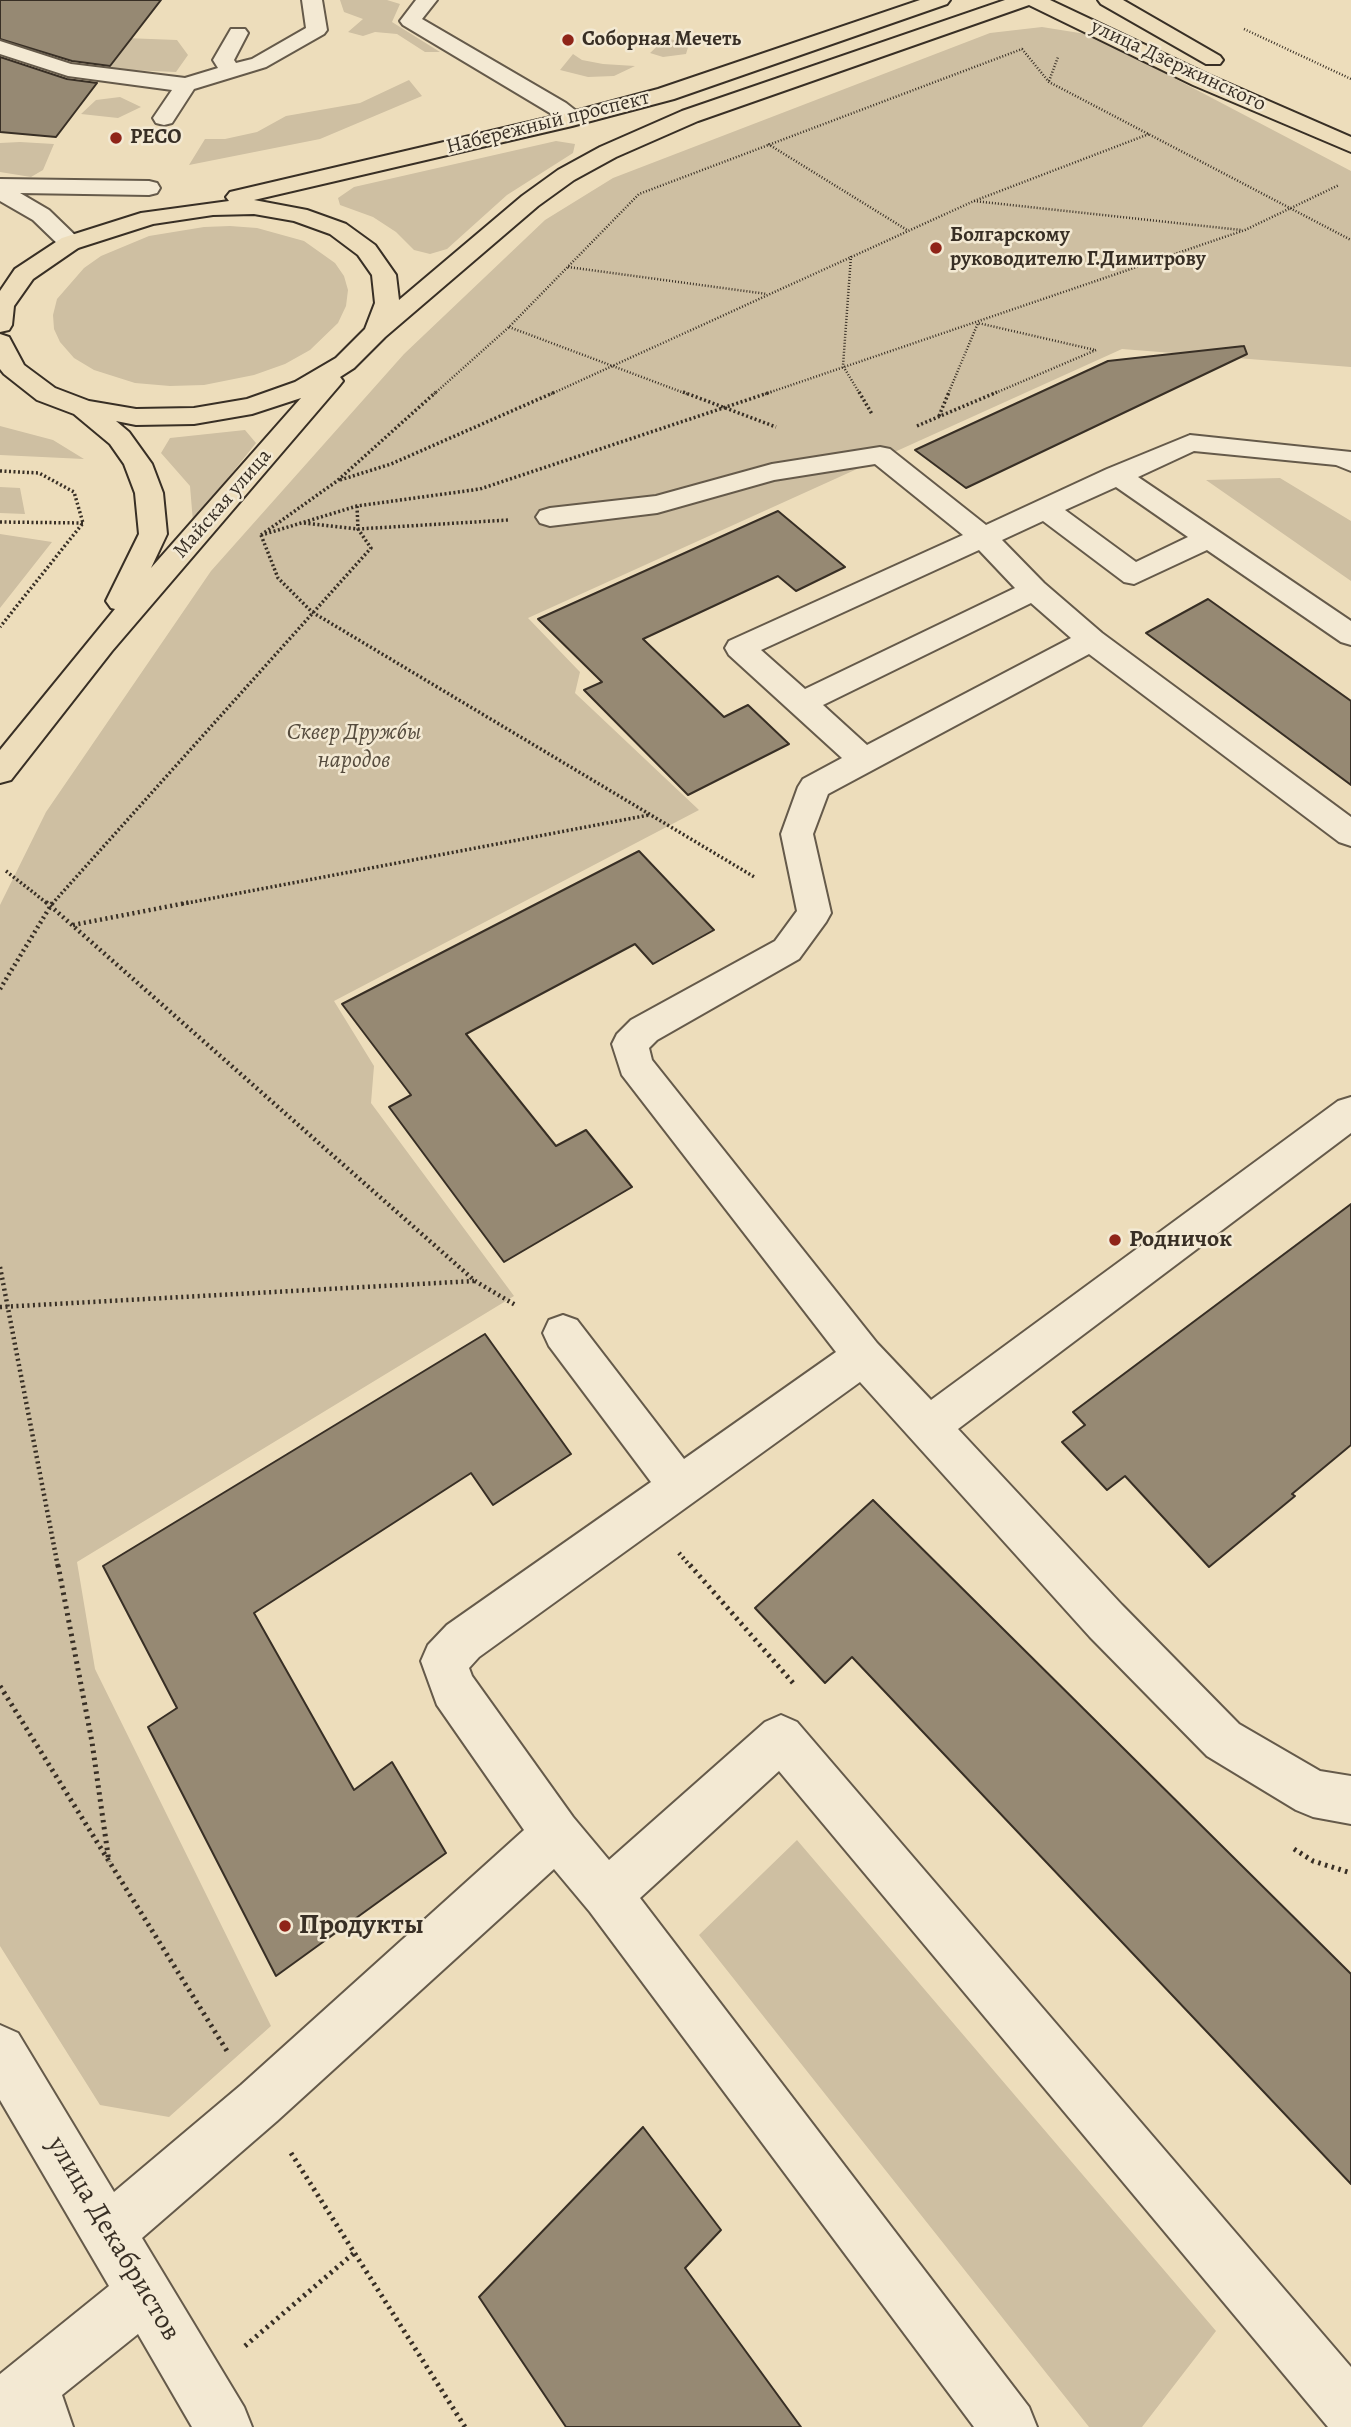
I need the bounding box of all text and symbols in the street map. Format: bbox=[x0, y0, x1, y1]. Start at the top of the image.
street label: улица Дзержинского bbox=[1086, 14, 1270, 118]
place label: Соборная Мечеть bbox=[582, 27, 741, 53]
marker: Соборная Мечеть bbox=[560, 32, 576, 48]
street label: Набережный проспект bbox=[444, 86, 652, 160]
place label: РЕСО bbox=[130, 125, 181, 151]
marker: РЕСО bbox=[108, 130, 124, 146]
place label: Болгарскому руководителю Г.Димитрову bbox=[950, 223, 1206, 273]
marker: Болгарскому руководителю Г.Димитрову bbox=[928, 240, 944, 256]
street label: Майская улица bbox=[169, 444, 277, 564]
park label: Сквер Дружбы народов bbox=[287, 719, 421, 775]
place label: Родничок bbox=[1129, 1226, 1232, 1254]
marker: Родничок bbox=[1107, 1232, 1123, 1248]
place label: Продукты bbox=[299, 1909, 424, 1943]
marker: Продукты bbox=[277, 1918, 293, 1934]
street label: улица Декабристов bbox=[39, 2131, 187, 2347]

